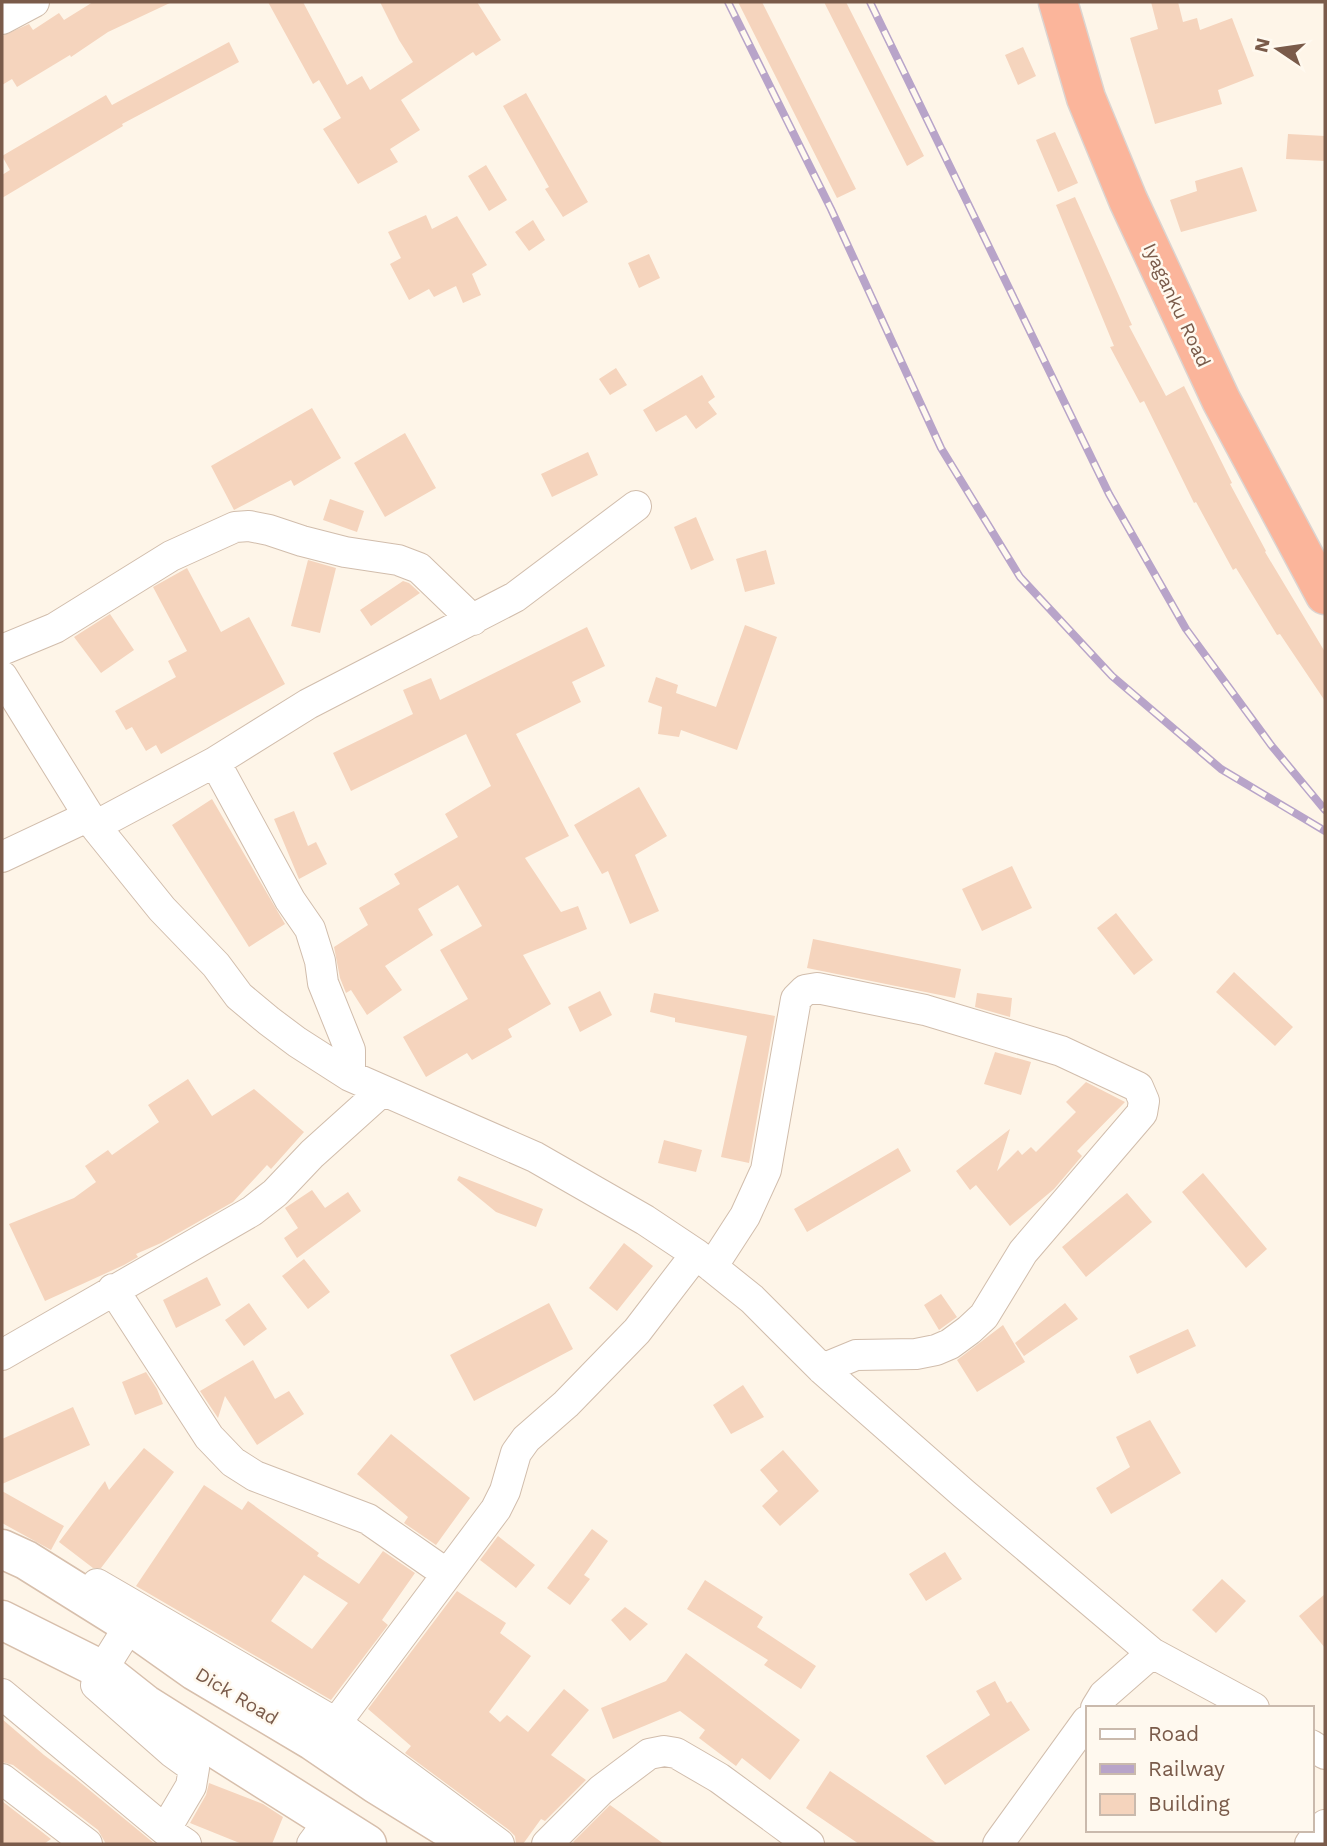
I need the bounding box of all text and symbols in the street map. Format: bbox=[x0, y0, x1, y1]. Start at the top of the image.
north arrow bbox=[1243, 14, 1313, 84]
text: N bbox=[1249, 36, 1275, 55]
street label: Iyaganku Road bbox=[1138, 239, 1216, 371]
street label: Dick Road bbox=[191, 1662, 283, 1730]
legend bbox=[1086, 1706, 1313, 1832]
text: Road bbox=[1148, 1721, 1199, 1746]
text: Railway bbox=[1148, 1756, 1225, 1781]
text: Building bbox=[1148, 1791, 1230, 1816]

